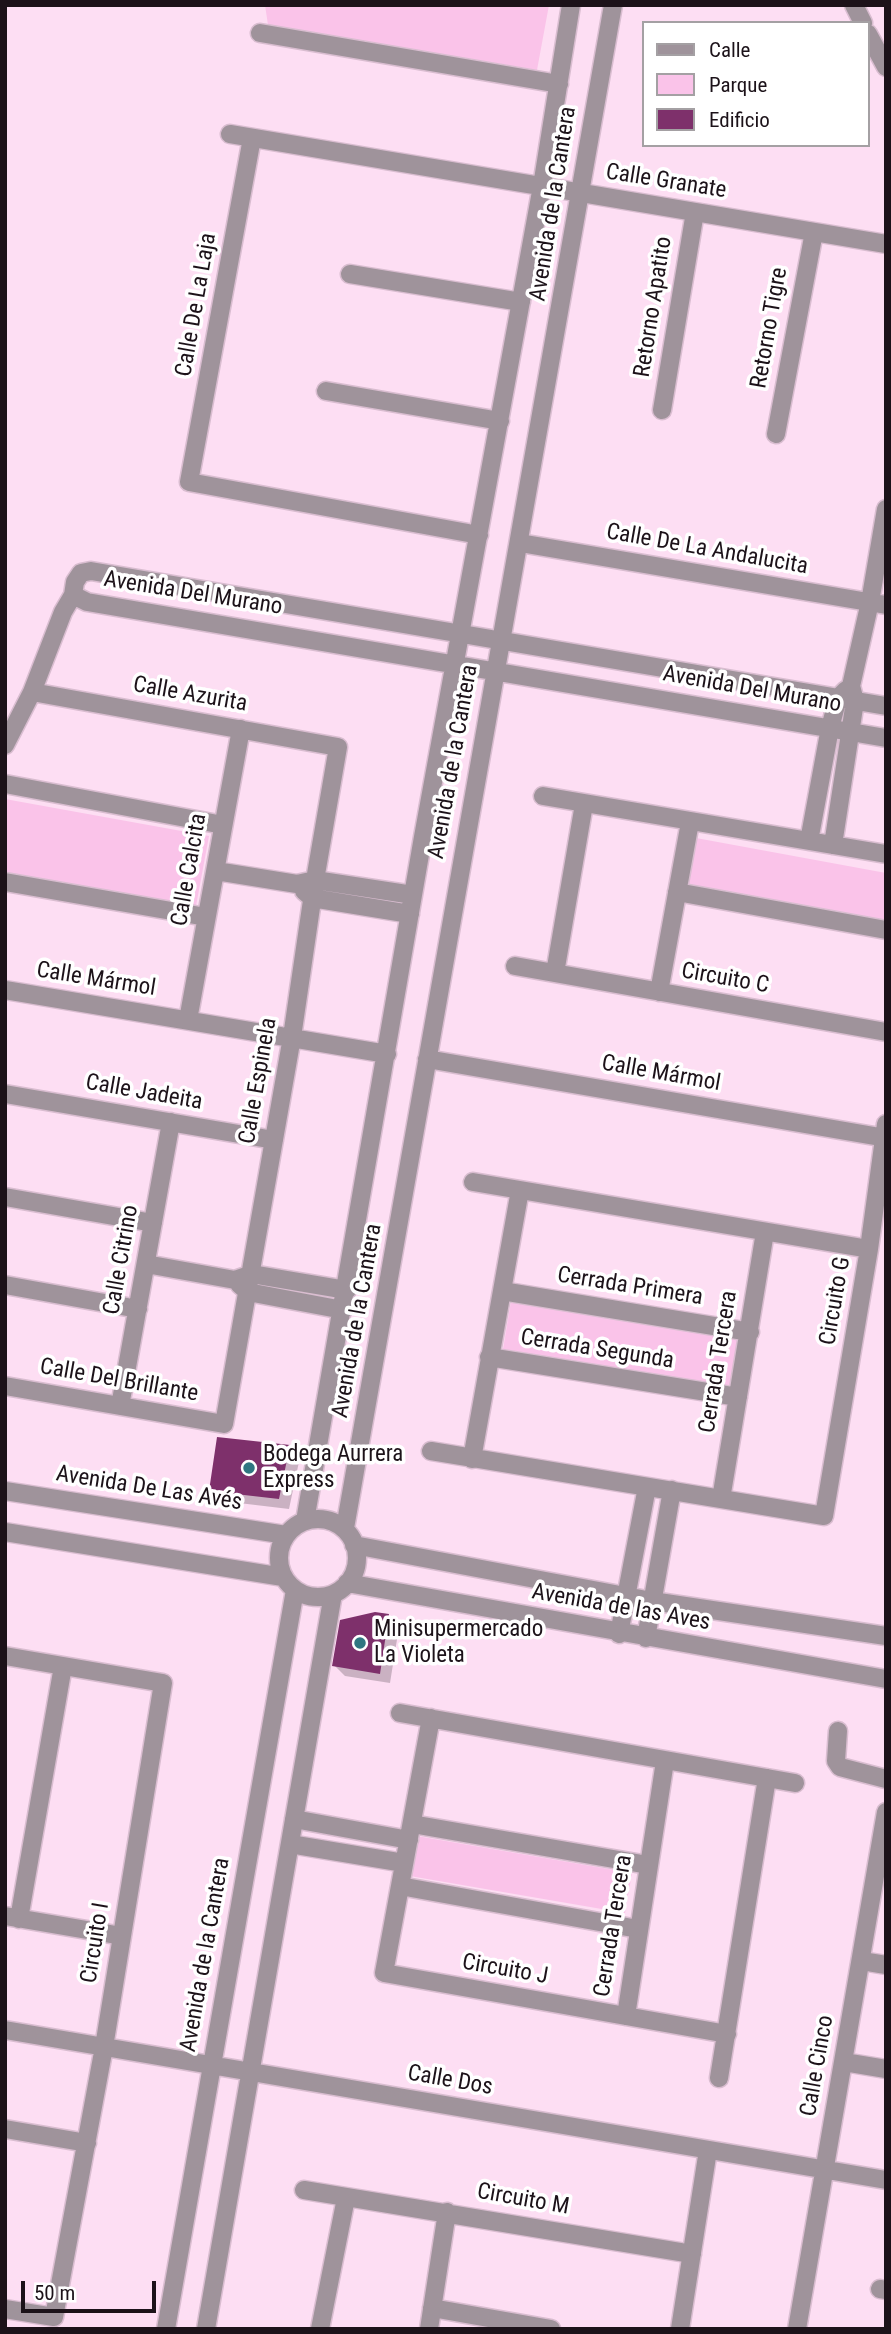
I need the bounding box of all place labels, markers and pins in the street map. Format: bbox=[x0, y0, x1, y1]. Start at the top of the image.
place label: Bodega Aurrera Express bbox=[263, 1441, 403, 1495]
marker: Bodega Aurrera Express bbox=[241, 1460, 257, 1476]
place label: Minisupermercado La Violeta bbox=[374, 1616, 543, 1670]
marker: Minisupermercado La Violeta bbox=[352, 1635, 368, 1651]

